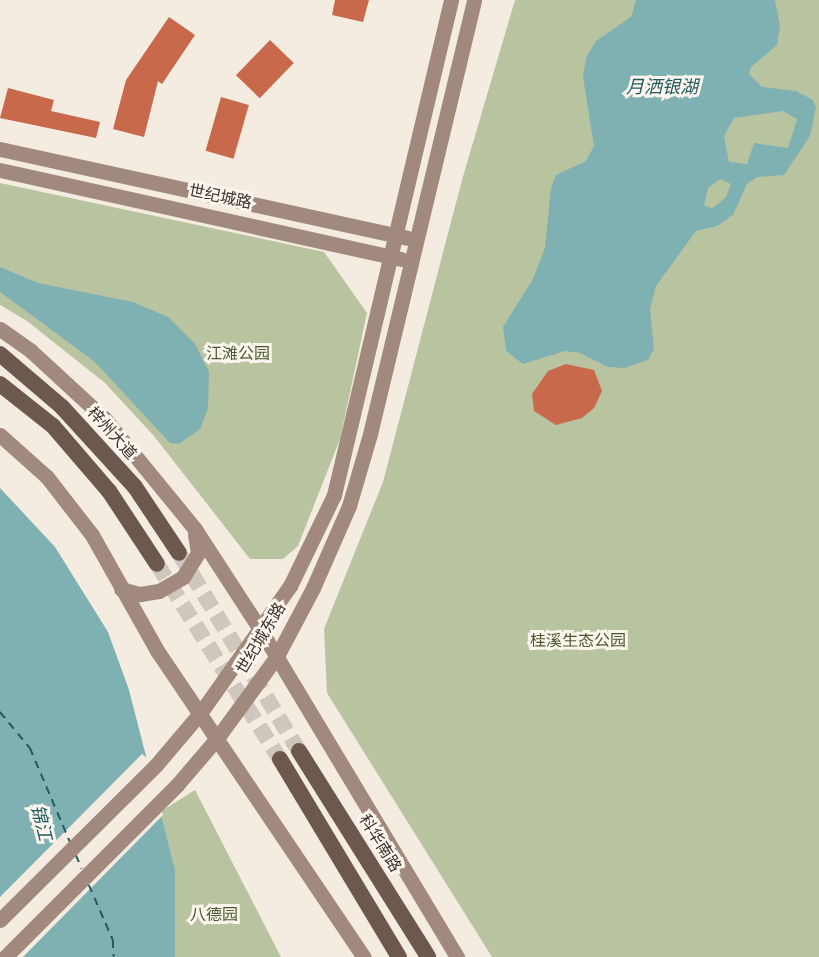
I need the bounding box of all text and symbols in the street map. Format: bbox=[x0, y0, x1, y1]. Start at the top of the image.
water label: 月洒银湖 bbox=[626, 78, 698, 100]
street label: 世纪城路 bbox=[187, 182, 253, 214]
park label: 江滩公园 bbox=[206, 345, 270, 365]
street label: 梓州大道 bbox=[82, 404, 140, 464]
street label: 世纪城东路 bbox=[233, 600, 291, 678]
park label: 桂溪生态公园 bbox=[530, 632, 626, 652]
water label: 锦江 bbox=[24, 803, 54, 843]
street label: 科华南路 bbox=[354, 812, 404, 876]
park label: 八德园 bbox=[190, 906, 238, 926]

